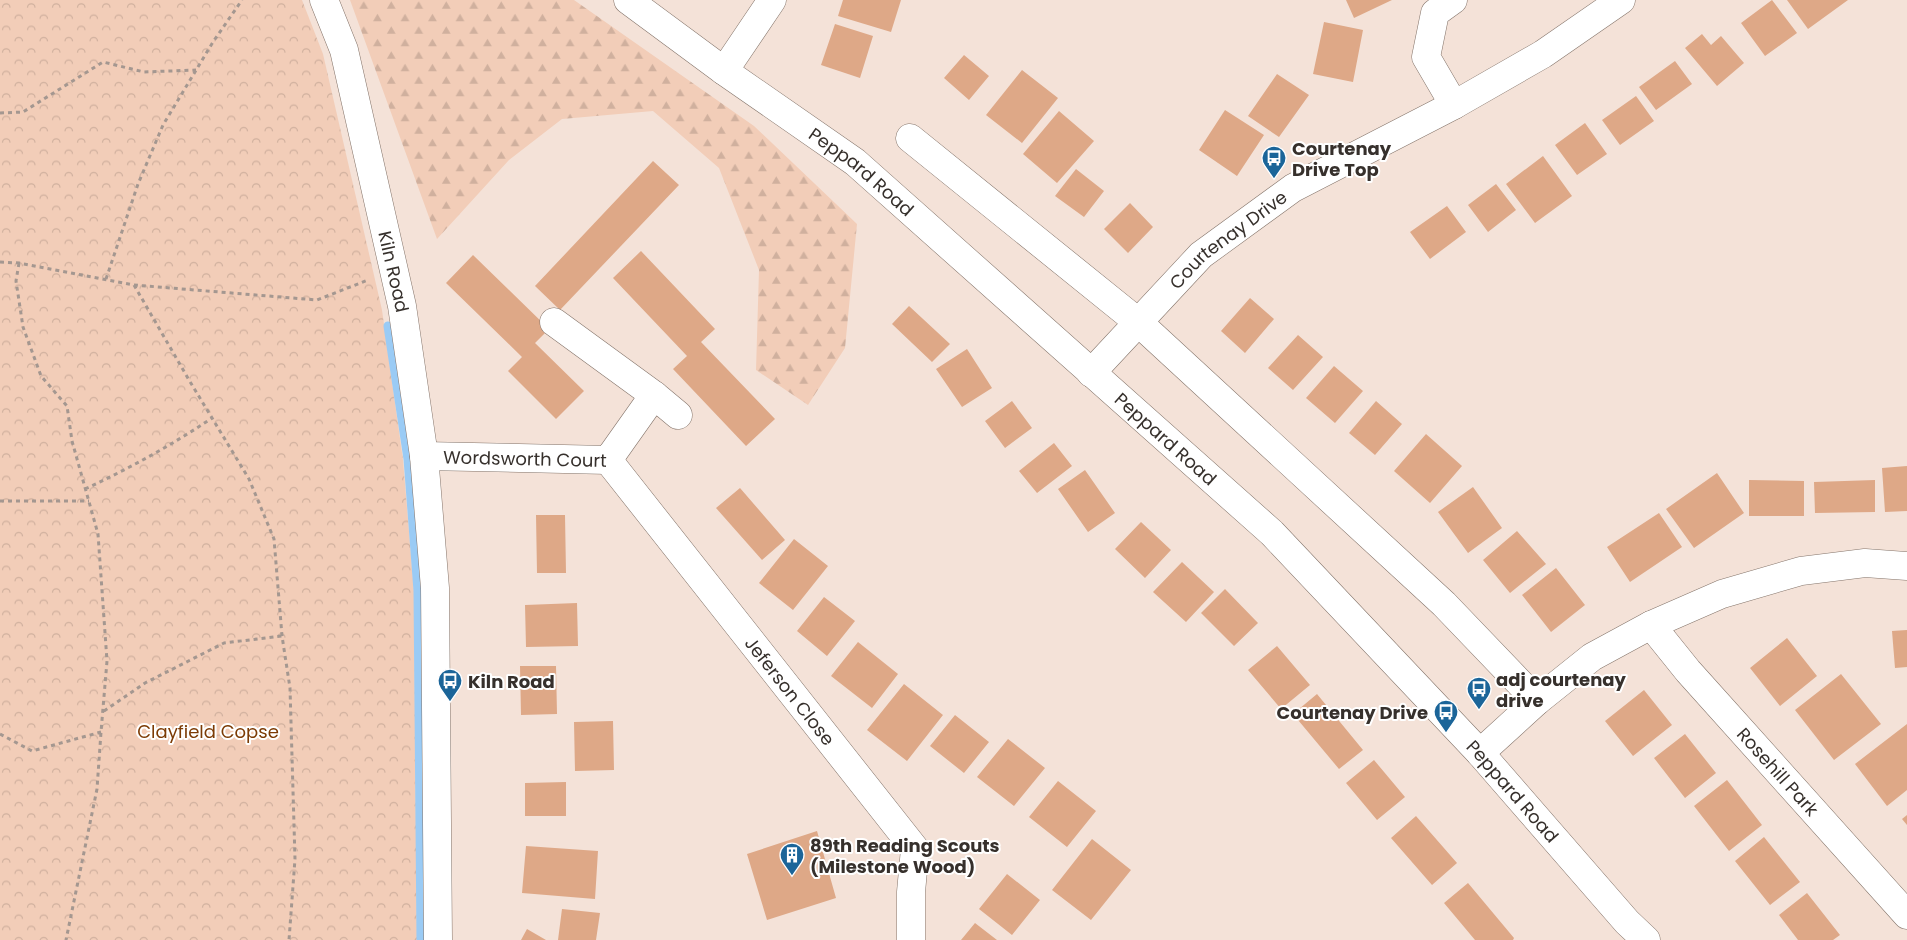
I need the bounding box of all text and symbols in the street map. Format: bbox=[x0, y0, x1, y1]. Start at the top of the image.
street label: Peppard Road bbox=[804, 121, 920, 221]
place label: Courtenay Drive Top bbox=[1292, 136, 1392, 182]
bus stop icon: Courtenay Drive Top bbox=[1261, 145, 1287, 179]
street label: Courtenay Drive bbox=[1163, 184, 1292, 294]
street label: Kiln Road bbox=[373, 228, 416, 315]
street label: Peppard Road bbox=[1109, 386, 1222, 491]
street label: Wordsworth Court bbox=[443, 444, 607, 472]
street label: Jeferson Close bbox=[739, 631, 841, 750]
place label: adj courtenay drive bbox=[1496, 667, 1626, 713]
bus stop icon: Kiln Road bbox=[437, 668, 463, 702]
place label: Kiln Road bbox=[468, 669, 555, 694]
bus stop icon: adj courtenay drive bbox=[1466, 676, 1492, 710]
bus stop icon: Courtenay Drive bbox=[1433, 699, 1459, 733]
place label: Courtenay Drive bbox=[1277, 700, 1428, 725]
park label: Clayfield Copse bbox=[137, 719, 279, 744]
street label: Rosehill Park bbox=[1732, 722, 1825, 822]
street label: Peppard Road bbox=[1461, 734, 1565, 848]
place label: 89th Reading Scouts (Milestone Wood) bbox=[810, 833, 1000, 879]
building icon: 89th Reading Scouts (Milestone Wood) bbox=[779, 842, 805, 876]

